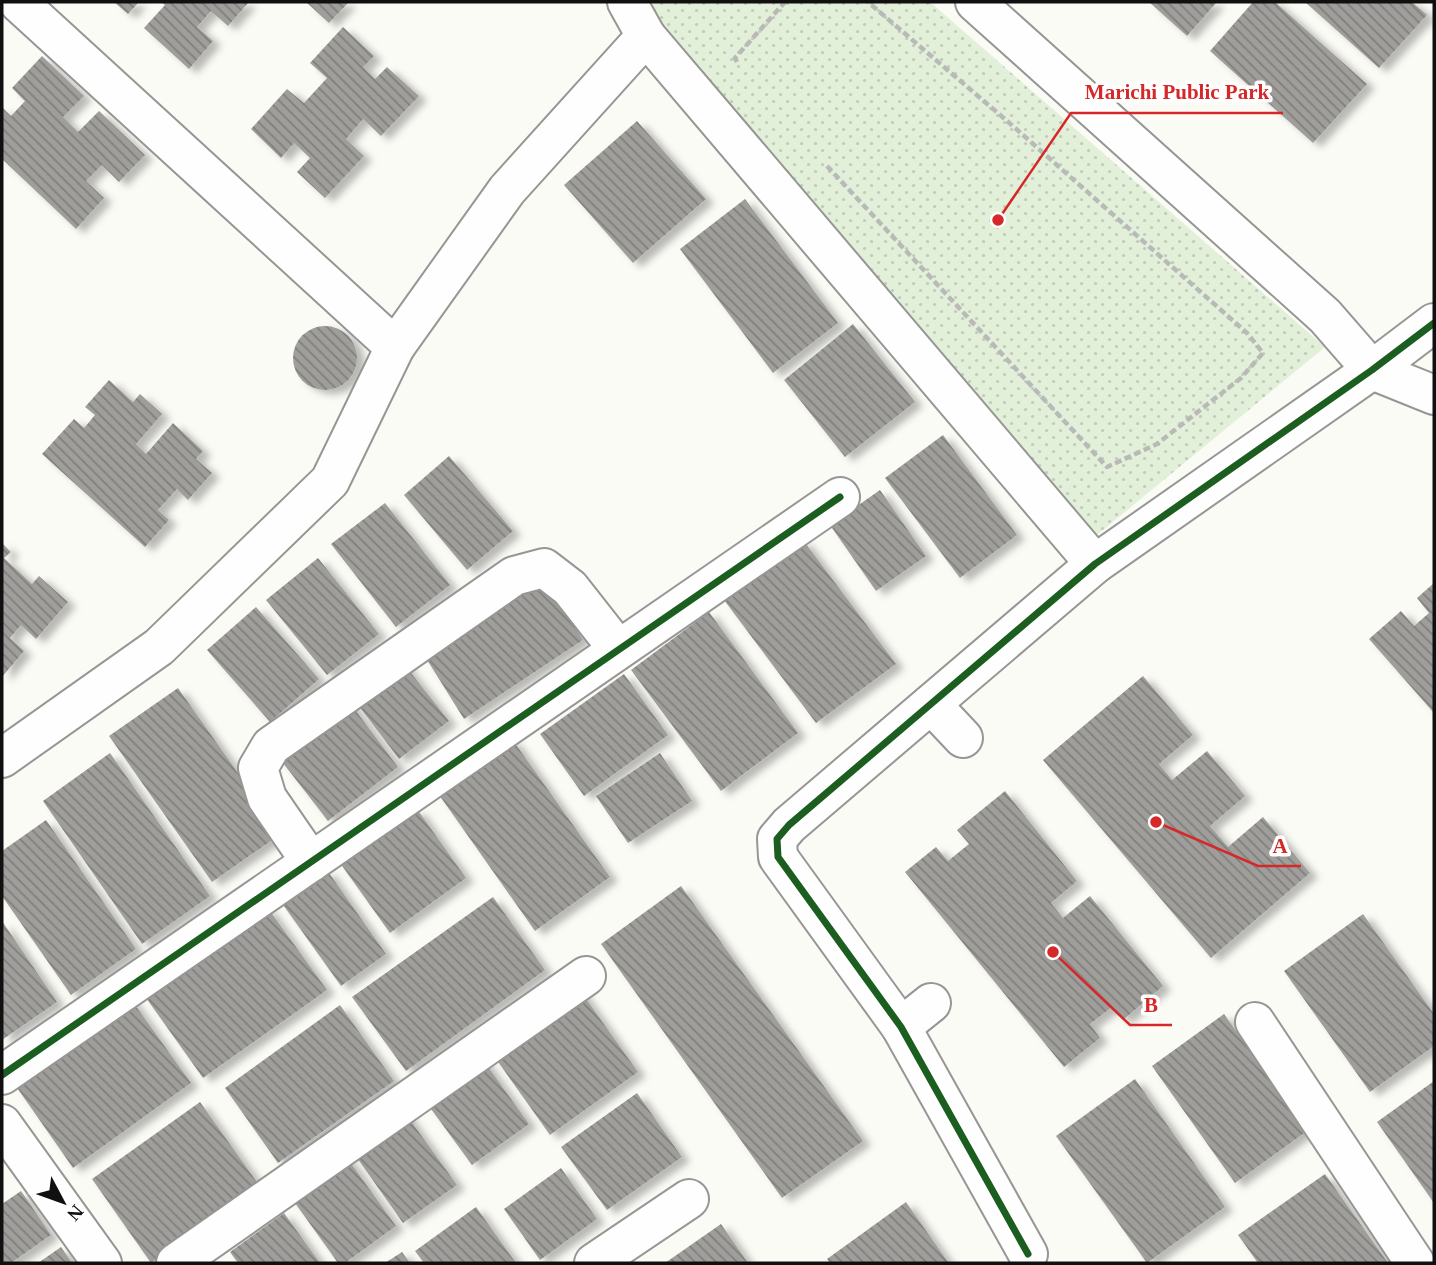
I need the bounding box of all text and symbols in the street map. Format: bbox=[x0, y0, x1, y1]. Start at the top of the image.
callout: Marichi Public Park bbox=[1071, 71, 1283, 113]
text: Marichi Public Park bbox=[1085, 80, 1269, 104]
callout: A bbox=[1258, 824, 1301, 866]
text: A bbox=[1272, 834, 1288, 858]
callout: B bbox=[1130, 983, 1172, 1025]
text: B bbox=[1144, 993, 1158, 1017]
north arrow bbox=[28, 1167, 98, 1237]
text: N bbox=[63, 1201, 88, 1225]

